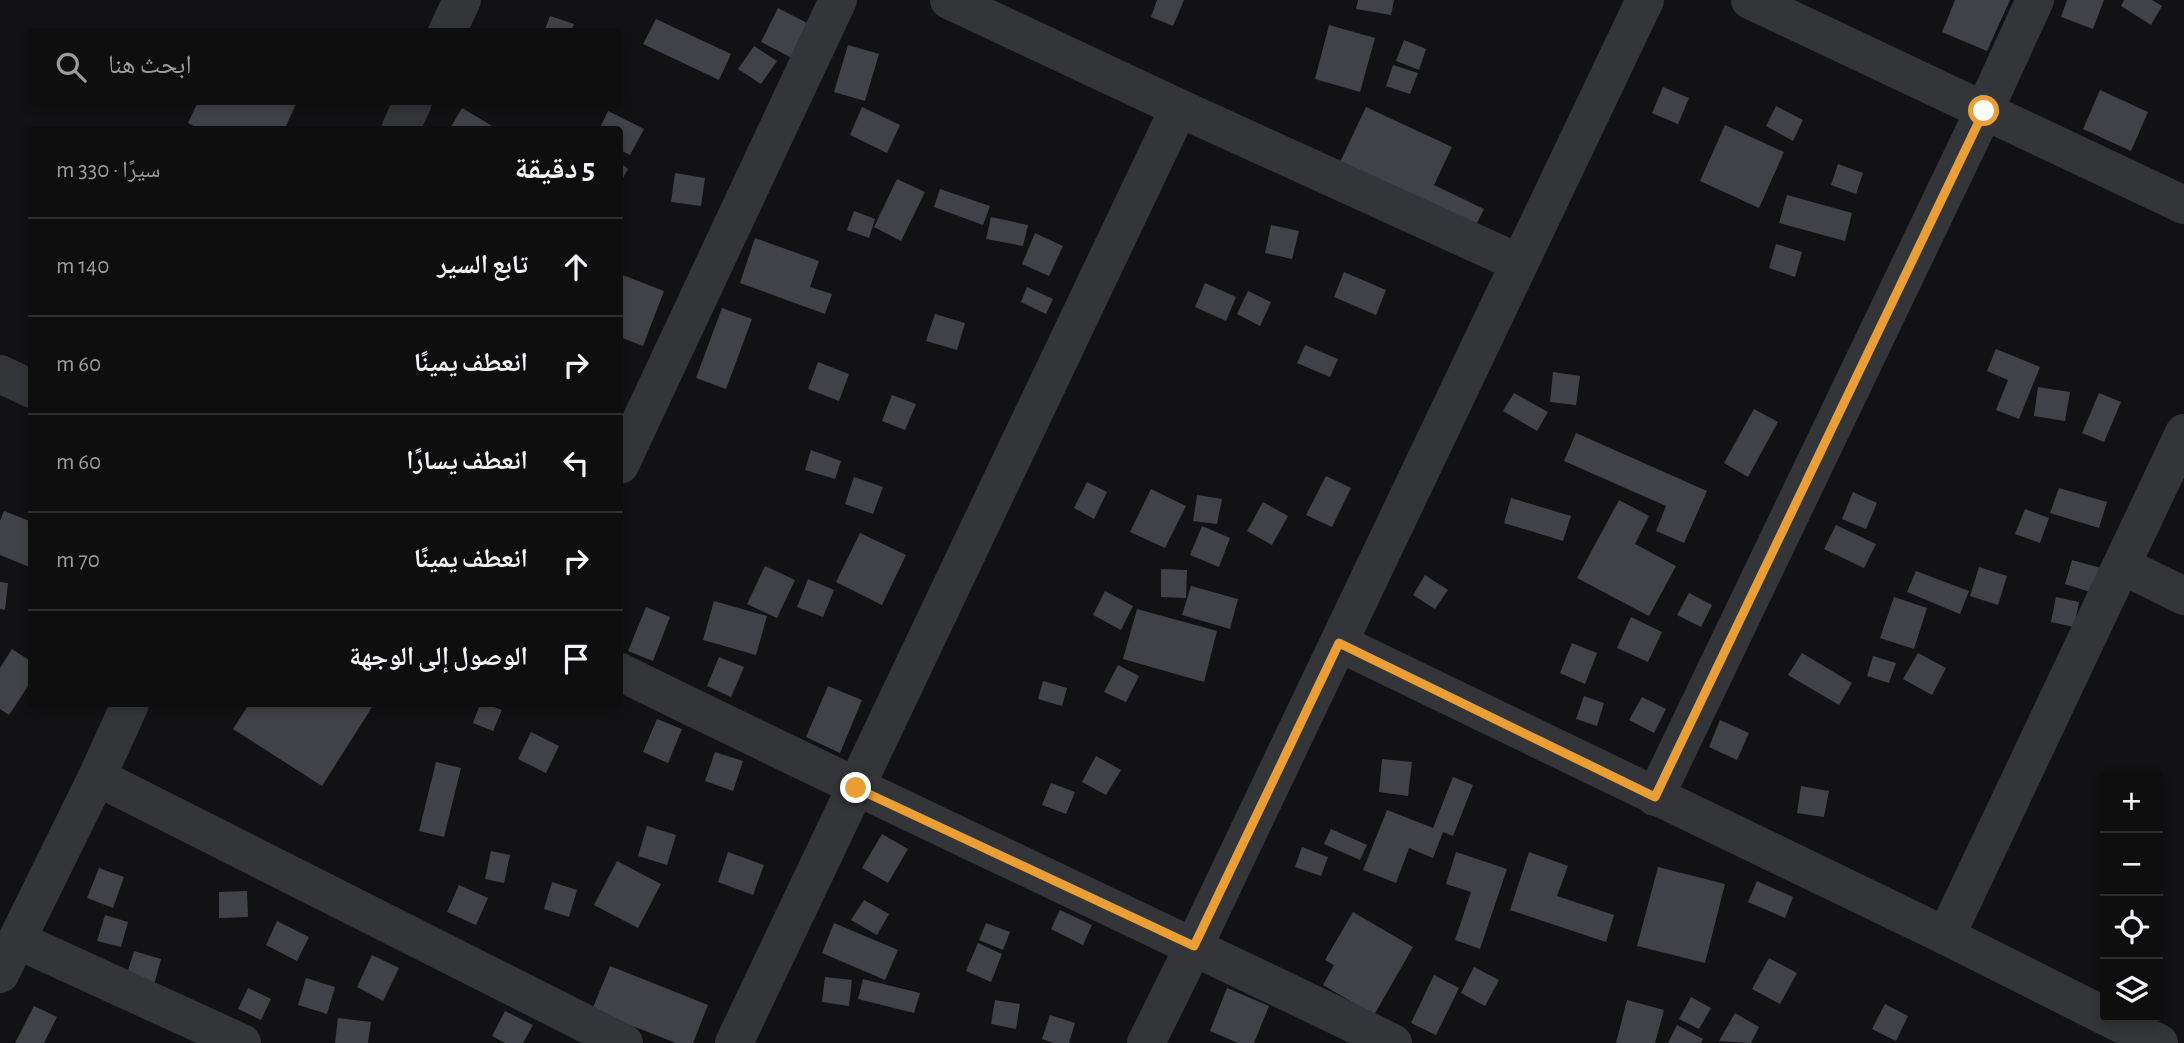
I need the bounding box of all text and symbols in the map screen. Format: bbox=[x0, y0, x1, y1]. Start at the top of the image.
search box bbox=[28, 28, 623, 105]
icon: search bbox=[52, 48, 90, 86]
text: ابحث هنا bbox=[108, 52, 192, 78]
route start bbox=[1968, 95, 1999, 126]
text: 5 دقيقة bbox=[515, 154, 595, 184]
text: سيرًا · 330 m bbox=[56, 159, 160, 182]
icon: ahead bbox=[557, 248, 595, 286]
text: تابع السير bbox=[437, 252, 528, 278]
text: 140 m bbox=[56, 255, 109, 278]
icon: right bbox=[557, 346, 595, 384]
text: انعطف يمينًا bbox=[414, 350, 528, 376]
text: 60 m bbox=[56, 353, 101, 376]
icon: left bbox=[557, 444, 595, 482]
text: انعطف يسارًا bbox=[406, 448, 528, 474]
text: 60 m bbox=[56, 451, 101, 474]
icon: right bbox=[557, 542, 595, 580]
text: انعطف يمينًا bbox=[414, 546, 528, 572]
text: 70 m bbox=[56, 549, 100, 572]
icon: arrive bbox=[557, 640, 595, 678]
text: الوصول إلى الوجهة bbox=[349, 644, 528, 670]
map controls bbox=[2100, 770, 2163, 1022]
button: + bbox=[2100, 770, 2163, 833]
route end bbox=[840, 772, 871, 803]
button: − bbox=[2100, 833, 2163, 896]
button: locate bbox=[2100, 896, 2163, 959]
button: layers bbox=[2100, 959, 2163, 1022]

